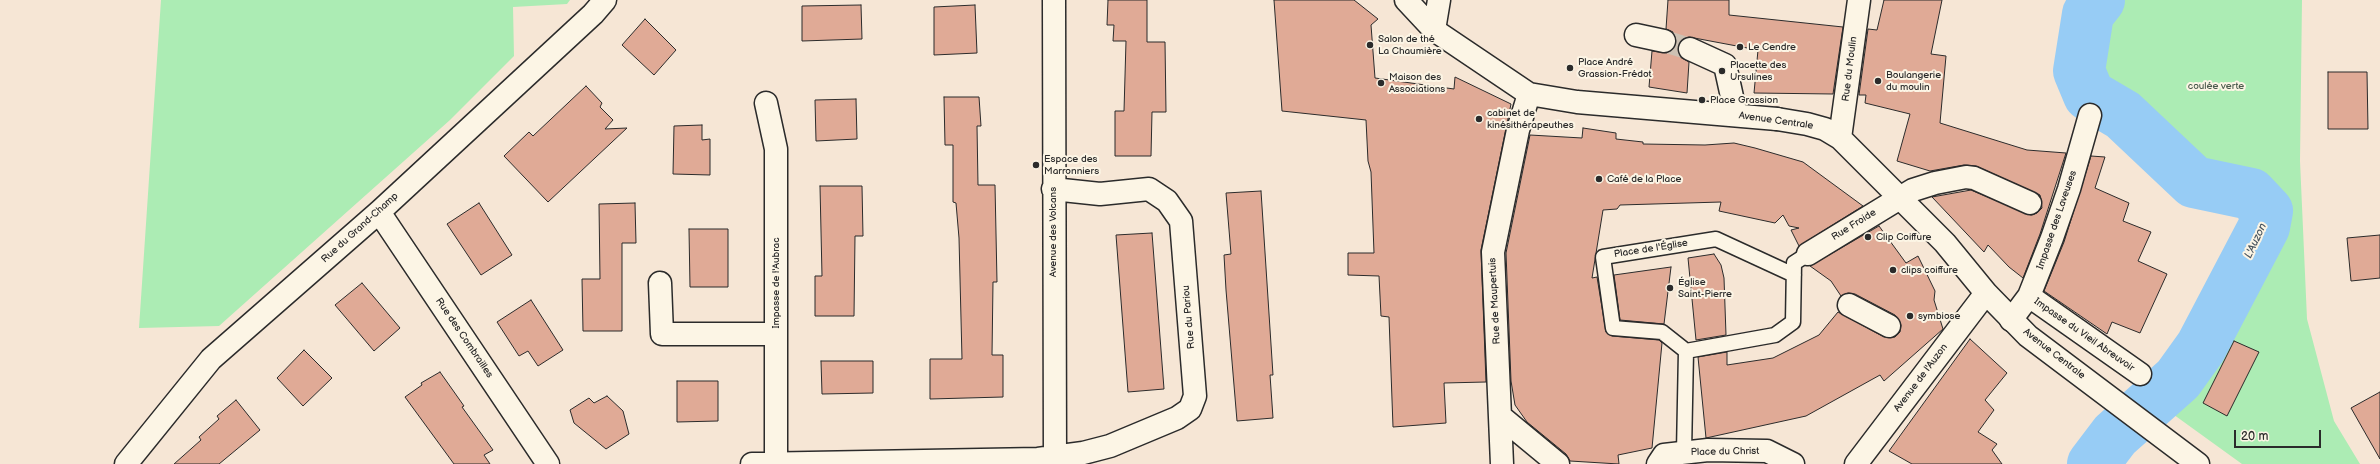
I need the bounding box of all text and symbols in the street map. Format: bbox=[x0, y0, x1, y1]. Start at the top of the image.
place label: Salon de thé La Chaumière bbox=[1378, 33, 1442, 56]
street label: Rue du Moulin bbox=[1840, 36, 1860, 102]
marker: Salon de thé La Chaumière bbox=[1365, 40, 1375, 50]
place label: Le Cendre bbox=[1748, 41, 1796, 53]
marker: Le Cendre bbox=[1735, 42, 1745, 52]
place label: Place André Grassion-Frédot bbox=[1578, 56, 1652, 80]
place label: Placette des Ursulines bbox=[1730, 59, 1786, 82]
marker: Place André Grassion-Frédot bbox=[1565, 63, 1575, 73]
marker: Placette des Ursulines bbox=[1717, 66, 1727, 76]
place label: Boulangerie du moulin bbox=[1886, 69, 1941, 92]
place label: Maison des Associations bbox=[1389, 71, 1445, 94]
marker: Boulangerie du moulin bbox=[1873, 76, 1883, 86]
marker: Maison des Associations bbox=[1376, 78, 1386, 88]
park label: coulée verte bbox=[2188, 80, 2244, 92]
place label: Place Grassion bbox=[1710, 94, 1778, 106]
marker: Place Grassion bbox=[1697, 95, 1707, 105]
place label: cabinet de kinésithérapeuthes bbox=[1487, 107, 1574, 130]
street label: Avenue Centrale bbox=[1738, 110, 1814, 132]
marker: cabinet de kinésithérapeuthes bbox=[1474, 114, 1484, 124]
place label: Espace des Marronniers bbox=[1044, 153, 1099, 176]
marker: Espace des Marronniers bbox=[1031, 160, 1041, 170]
street label: Impasse des Laveuses bbox=[2034, 169, 2080, 271]
place label: Café de la Place bbox=[1607, 173, 1681, 185]
marker: Café de la Place bbox=[1594, 174, 1604, 184]
street label: Avenue des Volcans bbox=[1047, 187, 1059, 277]
street label: Rue du Grand-Champ bbox=[319, 190, 401, 266]
street label: Rue Froide bbox=[1829, 207, 1879, 243]
water label: L'Auzon bbox=[2242, 221, 2270, 261]
place label: Clip Coiffure bbox=[1876, 231, 1931, 243]
marker: Clip Coiffure bbox=[1863, 232, 1873, 242]
street label: Impasse de l'Aubrac bbox=[770, 237, 782, 329]
street label: Place de l'Église bbox=[1613, 237, 1689, 261]
street label: Rue de Maupertuis bbox=[1487, 257, 1503, 345]
place label: clips coiffure bbox=[1901, 264, 1958, 276]
marker: clips coiffure bbox=[1888, 265, 1898, 275]
place label: Église Saint-Pierre bbox=[1678, 276, 1732, 300]
marker: Église Saint-Pierre bbox=[1665, 283, 1675, 293]
street label: Rue du Pariou bbox=[1180, 285, 1198, 349]
street label: Rue des Combrailles bbox=[433, 296, 495, 380]
street label: Impasse du Vieil Abreuvoir bbox=[2031, 296, 2137, 374]
place label: symbiose bbox=[1918, 310, 1960, 322]
marker: symbiose bbox=[1905, 311, 1915, 321]
street label: Avenue Centrale bbox=[2021, 326, 2087, 382]
street label: Avenue de l'Auzon bbox=[1892, 342, 1950, 414]
scale bar bbox=[2236, 422, 2323, 448]
text: 20 m bbox=[2241, 429, 2268, 444]
street label: Place du Christ bbox=[1691, 445, 1759, 459]

